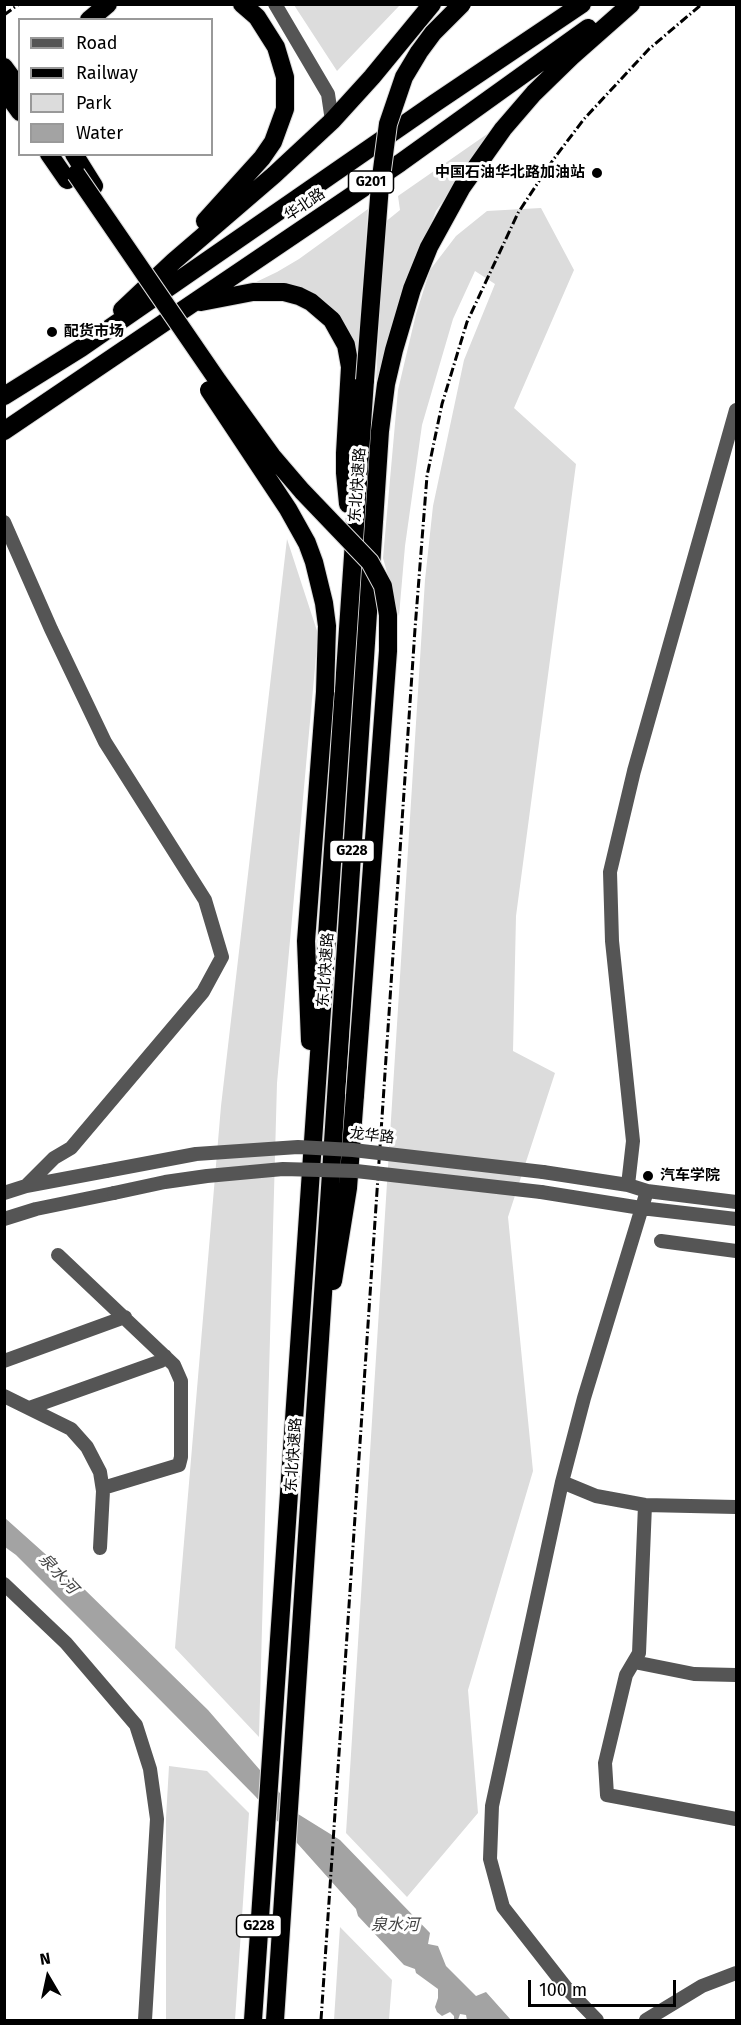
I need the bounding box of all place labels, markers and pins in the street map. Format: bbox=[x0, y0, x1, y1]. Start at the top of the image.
place label: 中国石油华北路加油站 bbox=[435, 164, 585, 182]
marker: 中国石油华北路加油站 bbox=[590, 166, 604, 180]
place label: 配货市场 bbox=[64, 323, 124, 341]
marker: 配货市场 bbox=[45, 325, 59, 339]
place label: 汽车学院 bbox=[660, 1167, 720, 1185]
marker: 汽车学院 bbox=[641, 1169, 655, 1183]

